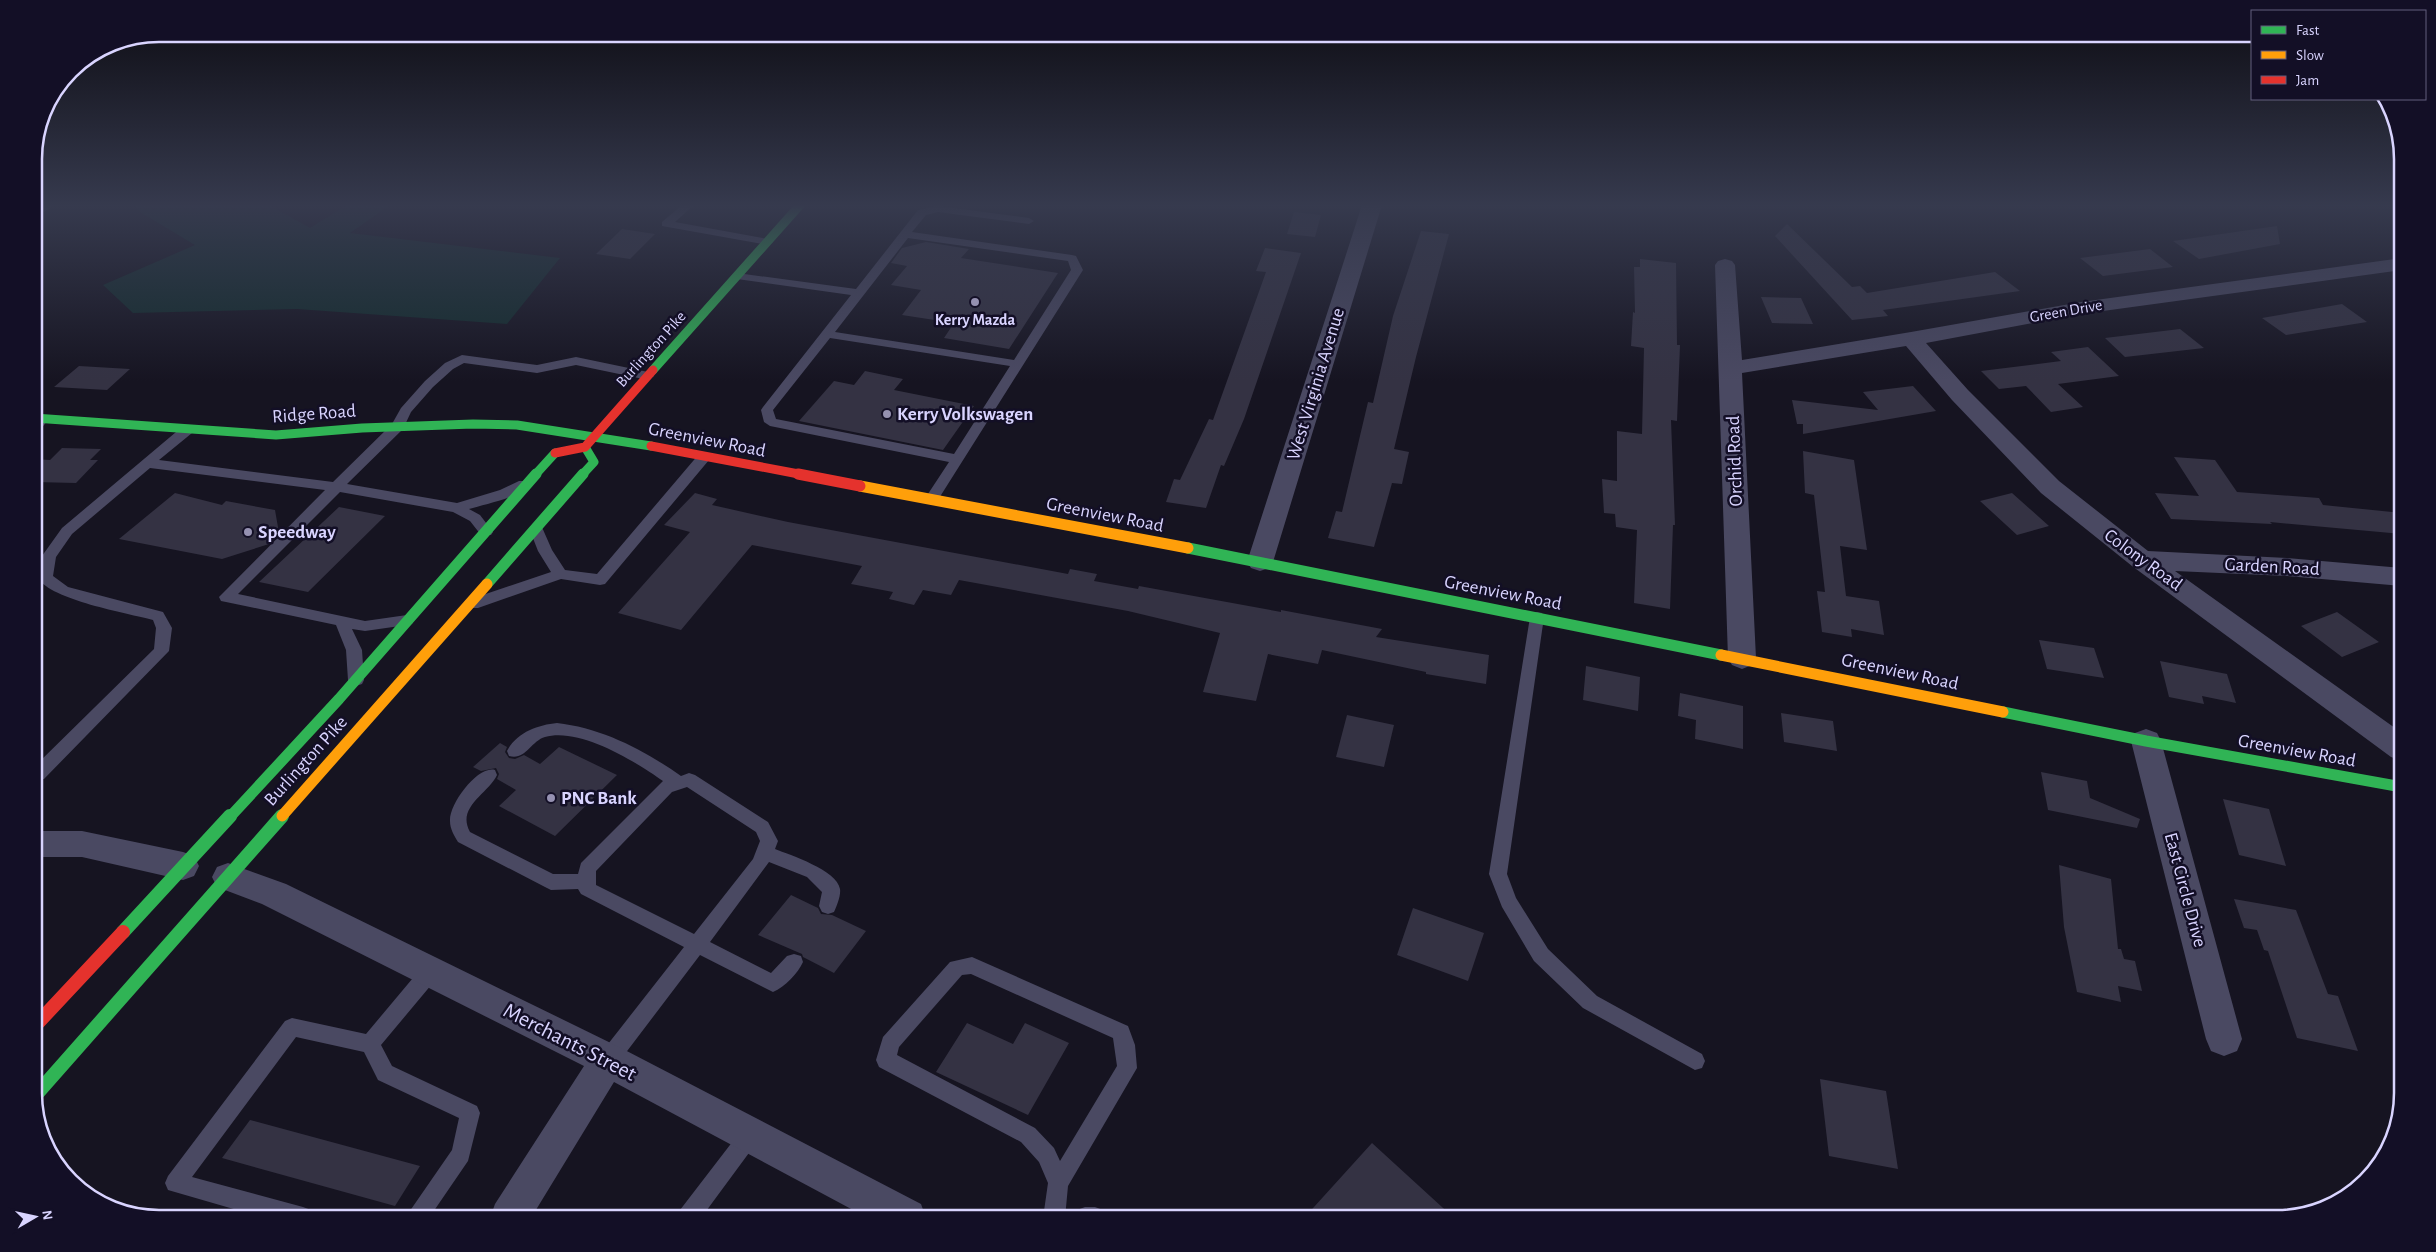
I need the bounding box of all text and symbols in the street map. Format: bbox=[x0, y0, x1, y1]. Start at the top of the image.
legend bbox=[2251, 10, 2426, 100]
text: Fast bbox=[2296, 23, 2320, 38]
text: Slow bbox=[2296, 48, 2324, 63]
text: Jam bbox=[2296, 73, 2319, 88]
marker: Kerry Mazda bbox=[969, 296, 981, 308]
street label: Green Drive bbox=[2028, 297, 2104, 325]
street label: West Virginia Avenue bbox=[1284, 306, 1348, 462]
street label: Burlington Pike bbox=[613, 308, 689, 390]
place label: Kerry Mazda bbox=[935, 312, 1016, 329]
street label: Ridge Road bbox=[271, 402, 357, 426]
place label: Kerry Volkswagen bbox=[897, 405, 1033, 424]
marker: Kerry Volkswagen bbox=[881, 408, 893, 420]
street label: Orchid Road bbox=[1724, 415, 1746, 507]
street label: Greenview Road bbox=[647, 419, 767, 461]
street label: Greenview Road bbox=[1045, 494, 1165, 536]
place label: Speedway bbox=[258, 523, 336, 542]
marker: Speedway bbox=[242, 526, 254, 538]
street label: Colony Road bbox=[2101, 526, 2186, 595]
street label: Garden Road bbox=[2224, 555, 2320, 579]
street label: Greenview Road bbox=[1443, 572, 1563, 614]
street label: Greenview Road bbox=[1840, 650, 1960, 694]
street label: Burlington Pike bbox=[261, 712, 351, 810]
street label: Greenview Road bbox=[2237, 731, 2358, 771]
place label: PNC Bank bbox=[561, 789, 637, 808]
marker: PNC Bank bbox=[545, 792, 557, 804]
street label: East Circle Drive bbox=[2161, 831, 2209, 949]
street label: Merchants Street bbox=[500, 999, 640, 1085]
north arrow bbox=[10, 1192, 60, 1242]
text: N bbox=[39, 1209, 55, 1221]

